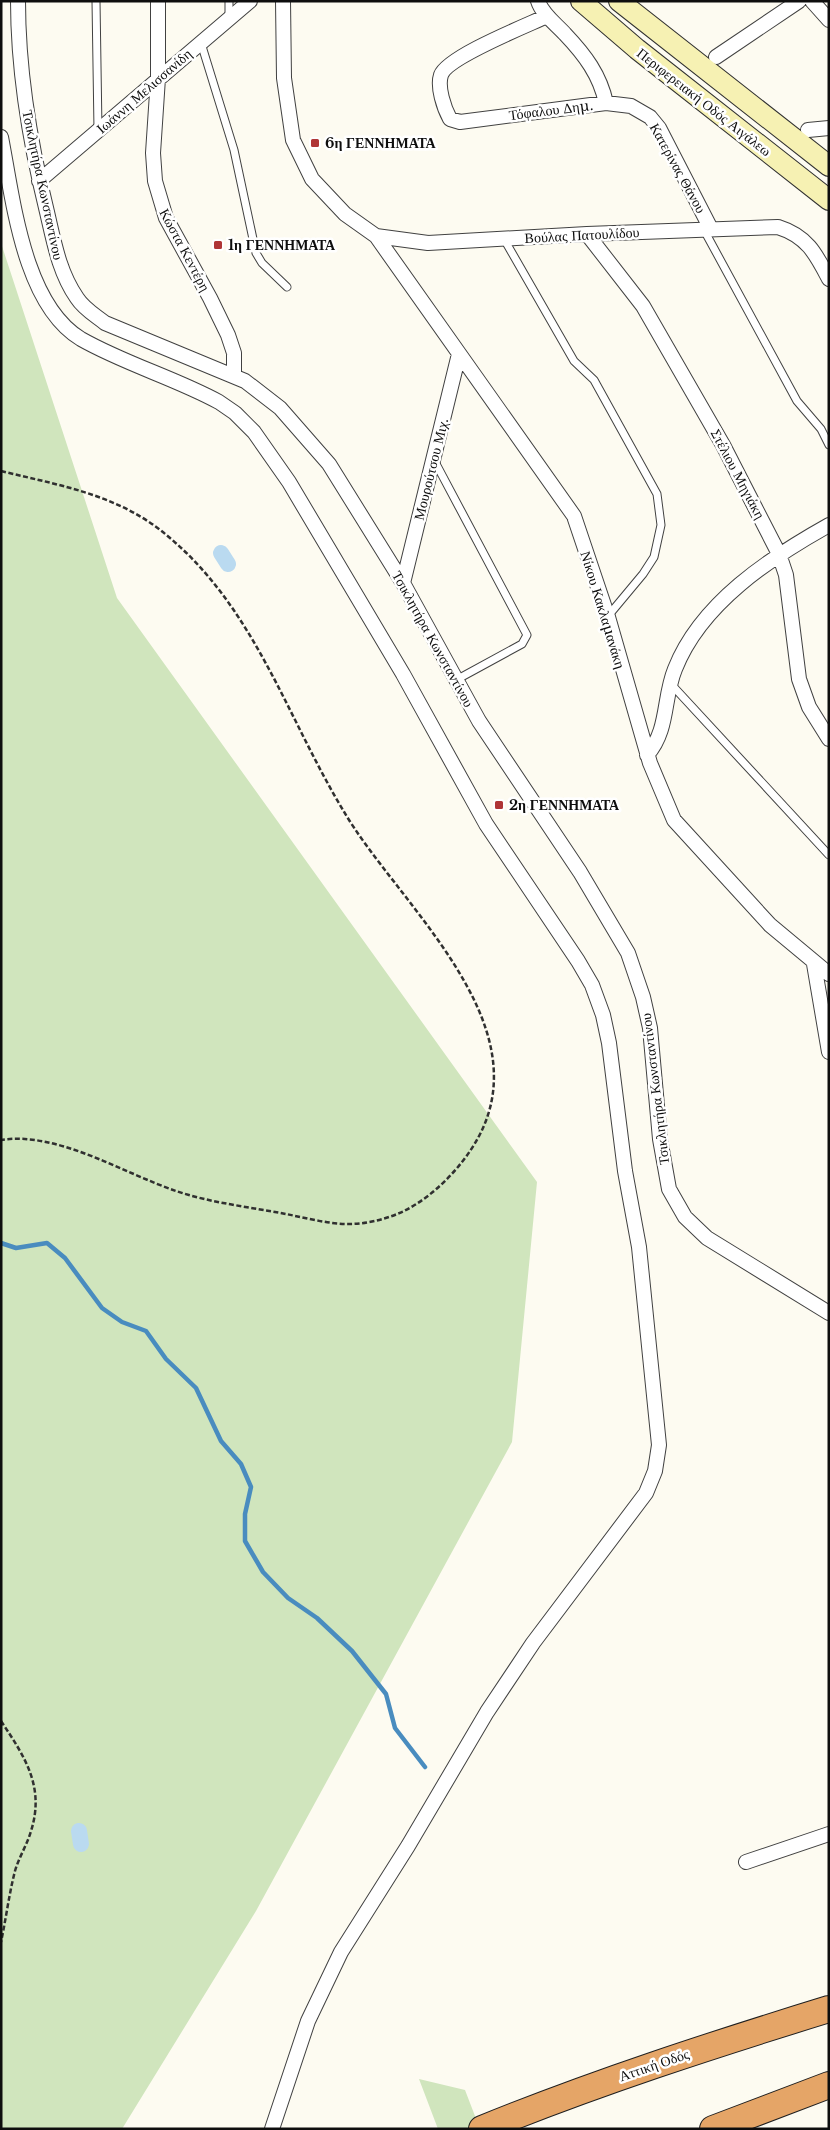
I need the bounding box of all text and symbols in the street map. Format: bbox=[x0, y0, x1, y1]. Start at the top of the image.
street label: Περιφερειακή Οδός Αιγάλεω bbox=[633, 44, 775, 160]
street label: Ιωάννη Μελισσανίδη bbox=[93, 45, 195, 137]
street label: Τόφαλου Δημ. bbox=[508, 96, 594, 124]
street label: Τσικλητήρα Κωνσταντίνου bbox=[18, 108, 68, 262]
street label: Κατερίνας Θάνου bbox=[646, 120, 710, 216]
place label: 6η ΓΕΝΝΗΜΑΤΑ bbox=[325, 134, 436, 152]
marker: 6η ΓΕΝΝΗΜΑΤΑ bbox=[309, 137, 321, 149]
street label: Κώστα Κεντέρη bbox=[156, 205, 214, 295]
street label: Βούλας Πατουλίδου bbox=[524, 223, 640, 247]
place label: 1η ΓΕΝΝΗΜΑΤΑ bbox=[228, 236, 336, 254]
marker: 1η ΓΕΝΝΗΜΑΤΑ bbox=[212, 239, 224, 251]
street label: Μουρούτσου Μιχ. bbox=[410, 416, 452, 522]
street label: Στέλιου Μηγιάκη bbox=[707, 426, 769, 522]
street label: Νίκου Κακλαμανάκη bbox=[577, 549, 629, 671]
street label: Τσικλητήρα Κωνσταντίνου bbox=[388, 568, 478, 710]
place label: 2η ΓΕΝΝΗΜΑΤΑ bbox=[509, 796, 620, 814]
marker: 2η ΓΕΝΝΗΜΑΤΑ bbox=[493, 799, 505, 811]
street label: Τσικλητήρα Κωνσταντίνου bbox=[637, 1012, 673, 1166]
street label: Αττική Οδός bbox=[617, 2044, 692, 2085]

